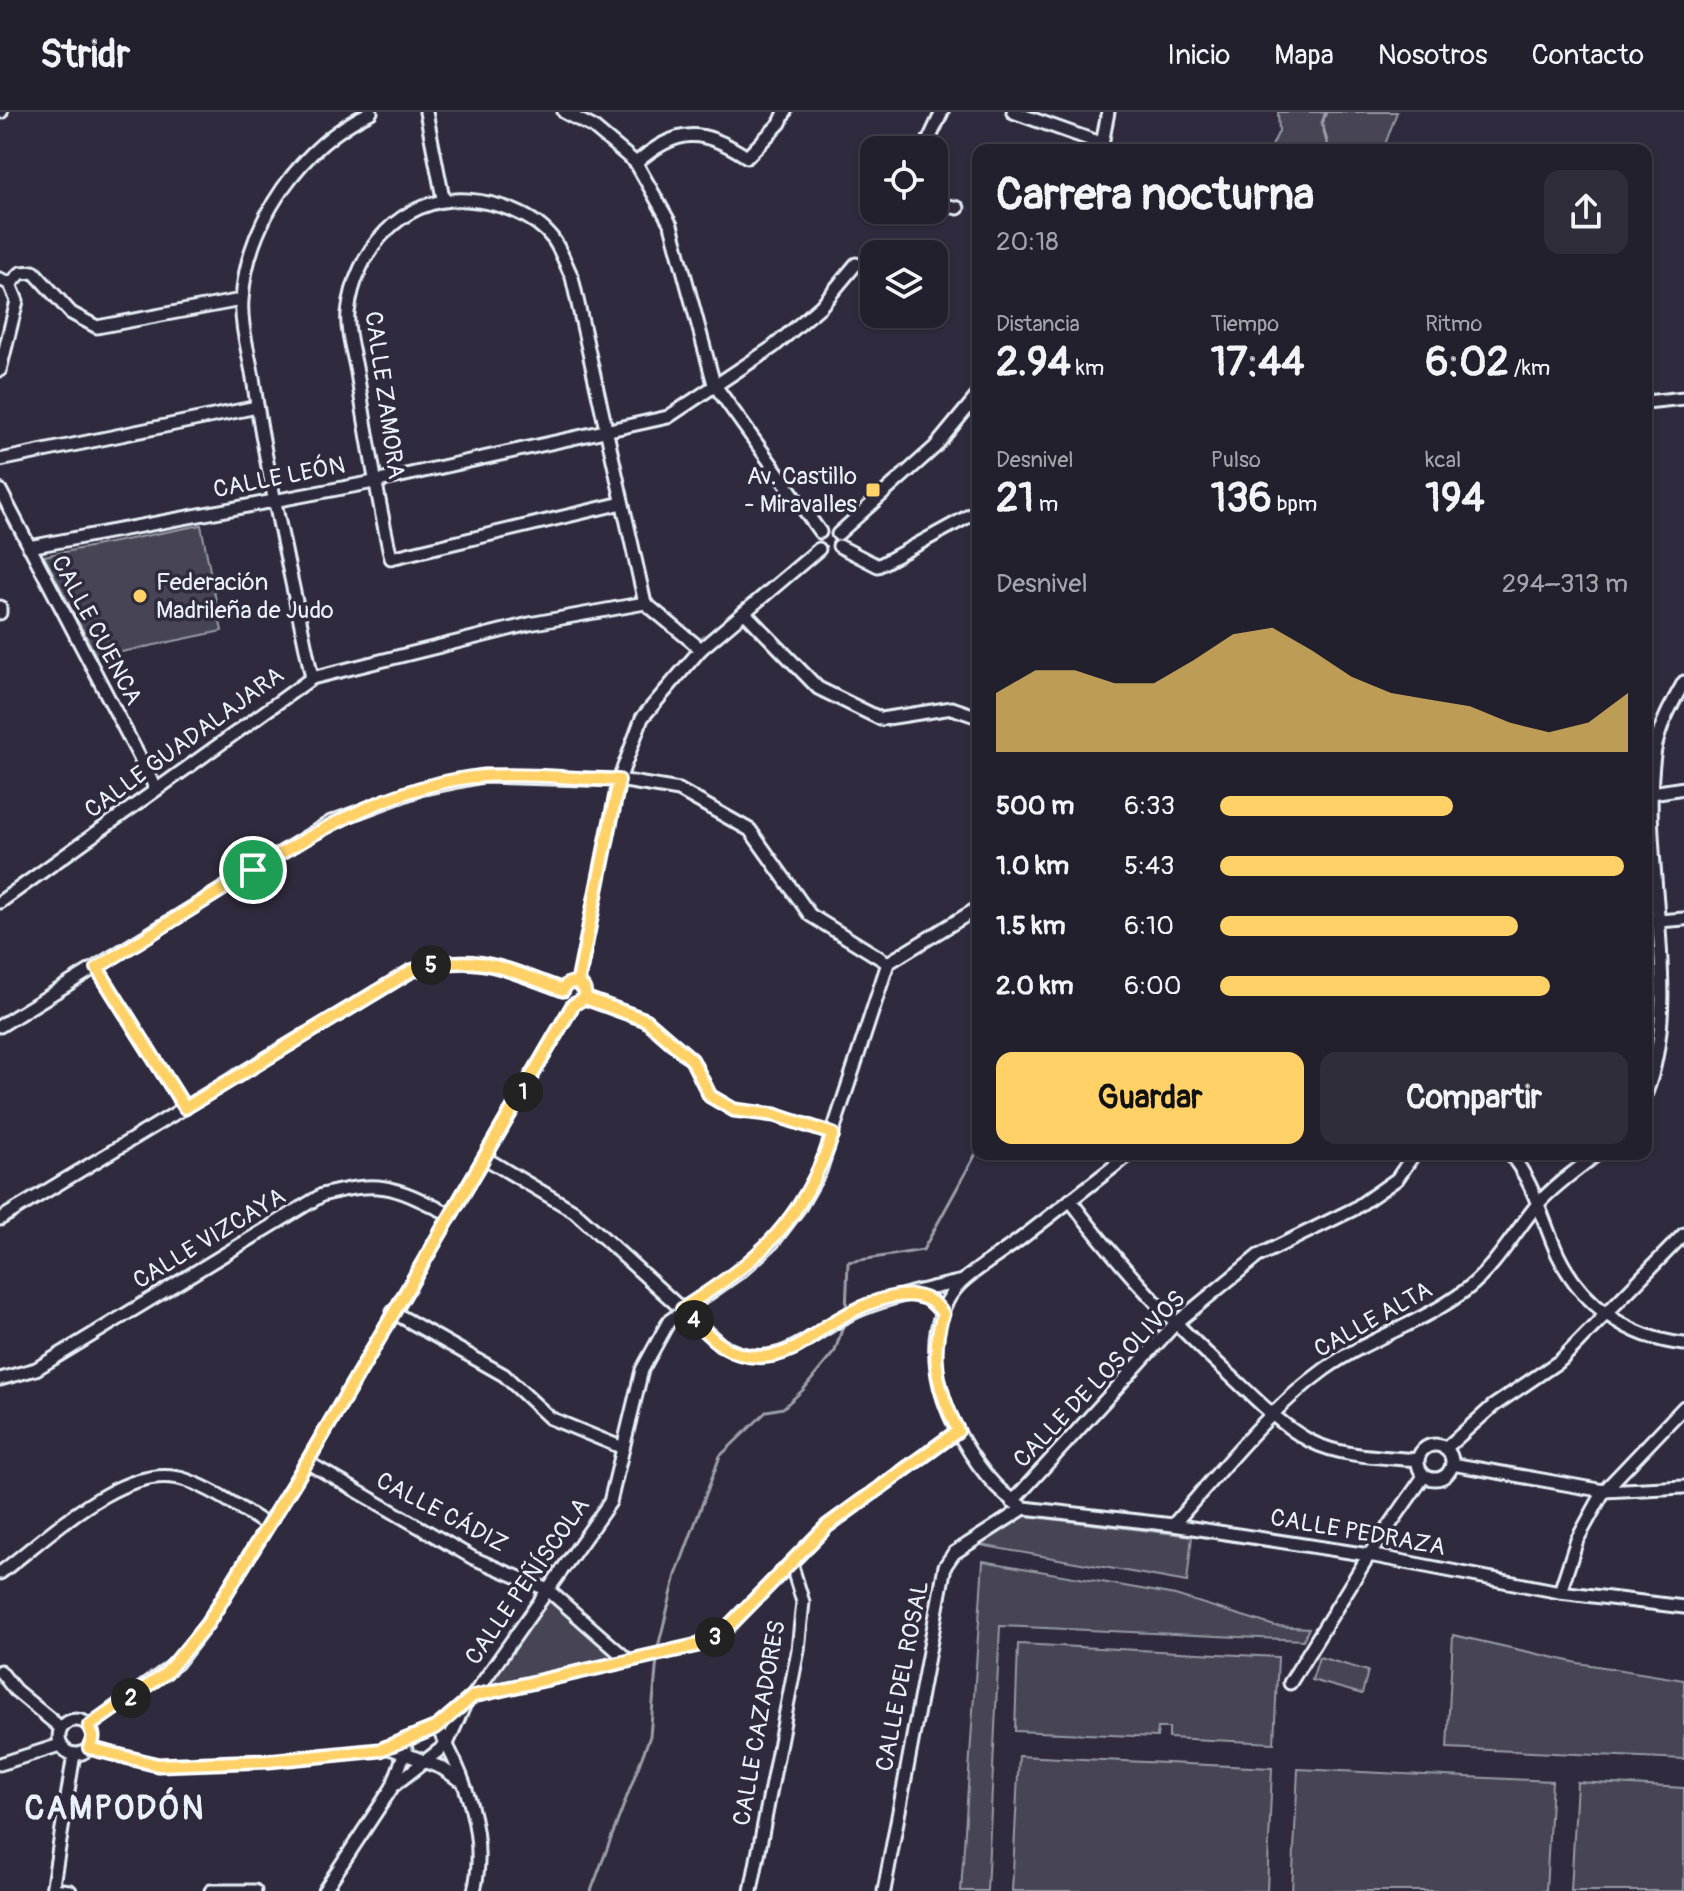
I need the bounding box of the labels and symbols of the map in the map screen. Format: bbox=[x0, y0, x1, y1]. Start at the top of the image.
street label: CALLE ZAMORA bbox=[358, 309, 411, 481]
street label: CALLE LEÓN bbox=[211, 450, 347, 504]
place label: Av. Castillo - Miravalles bbox=[744, 462, 857, 519]
marker: Av. Castillo - Miravalles bbox=[864, 481, 882, 499]
street label: CALLE CUENCA bbox=[45, 550, 148, 710]
place label: Federación Madrileña de Judo bbox=[156, 568, 334, 625]
marker: Federación Madrileña de Judo bbox=[131, 587, 149, 605]
street label: CALLE GUADALAJARA bbox=[79, 660, 289, 824]
pin bbox=[219, 836, 287, 904]
pin: 5 bbox=[411, 945, 451, 985]
pin: 1 bbox=[503, 1072, 543, 1112]
street label: CALLE VIZCAYA bbox=[128, 1182, 291, 1295]
street label: CALLE ALTA bbox=[1309, 1275, 1437, 1364]
street label: CALLE DE LOS OLIVOS bbox=[1007, 1285, 1191, 1474]
pin: 4 bbox=[674, 1300, 714, 1340]
street label: CALLE CÁDIZ bbox=[371, 1466, 512, 1559]
street label: CALLE PEÑÍSCOLA bbox=[459, 1492, 596, 1671]
street label: CALLE PEDRAZA bbox=[1268, 1503, 1448, 1562]
street label: CALLE DEL ROSAL bbox=[870, 1578, 935, 1774]
pin: 3 bbox=[695, 1617, 735, 1657]
street label: CALLE CAZADORES bbox=[727, 1618, 792, 1828]
pin: 2 bbox=[111, 1678, 151, 1718]
district label: CAMPODÓN bbox=[25, 1786, 205, 1829]

